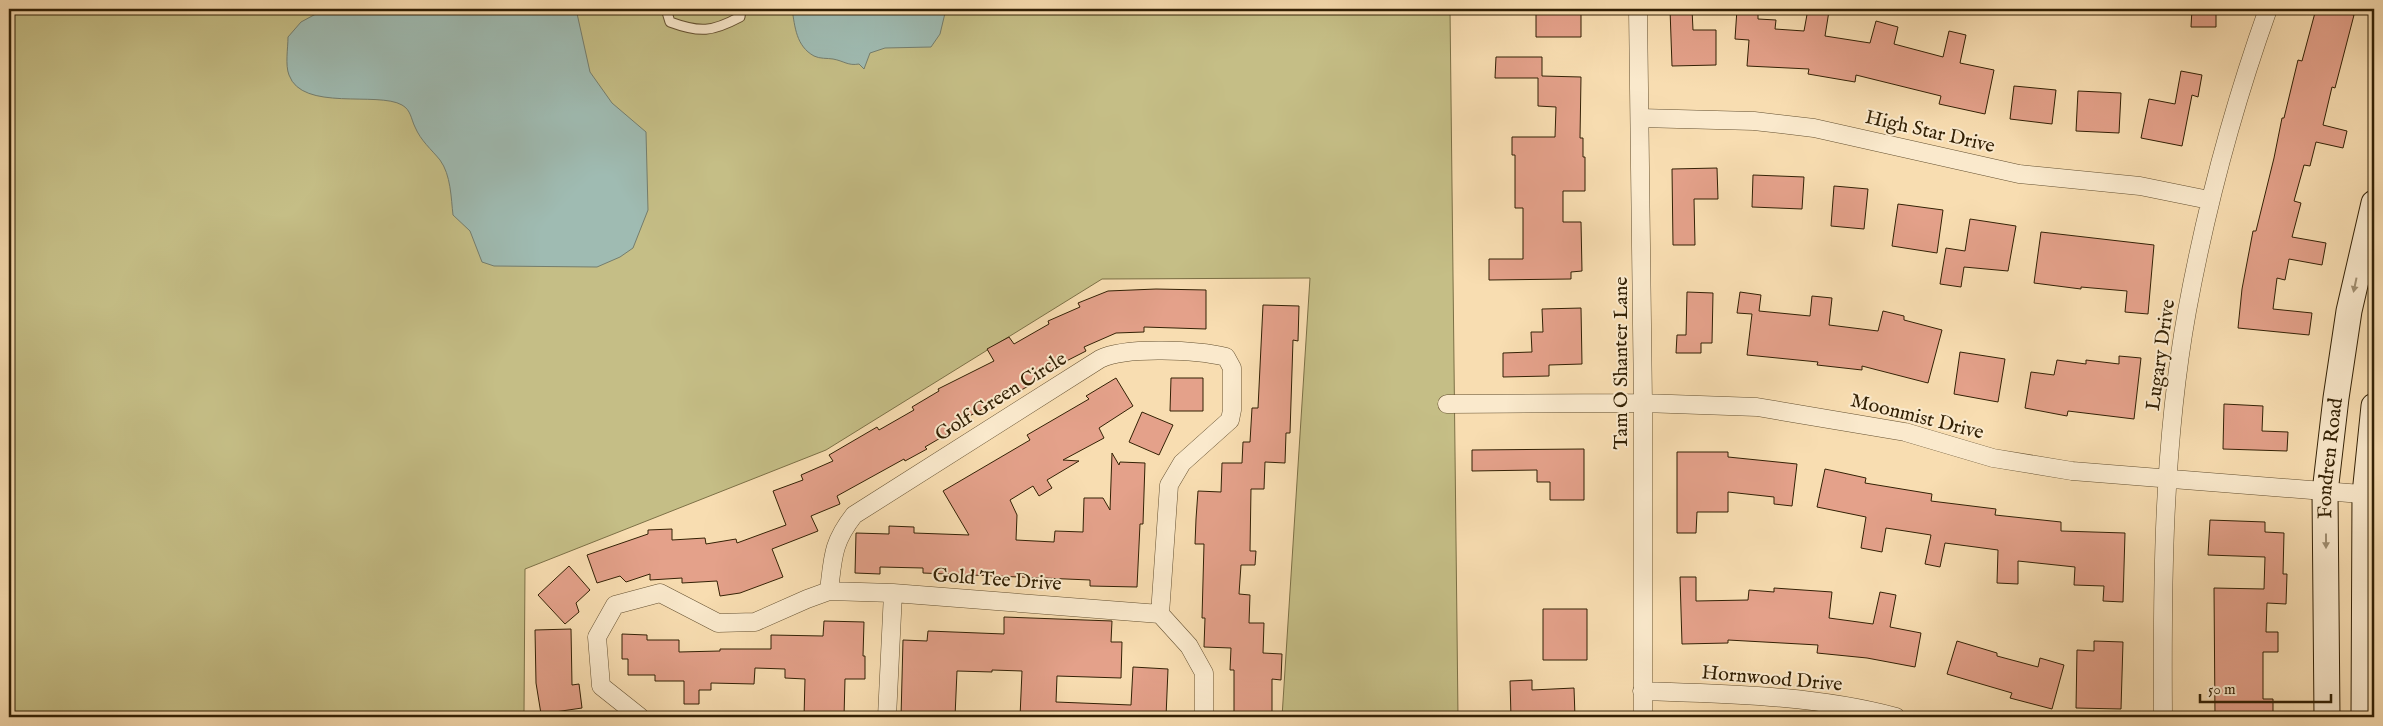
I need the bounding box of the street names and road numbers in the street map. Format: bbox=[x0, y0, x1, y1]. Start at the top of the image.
street label: High Star Drive bbox=[1863, 105, 1997, 159]
street label: Tam O Shanter Lane bbox=[1609, 276, 1634, 450]
street label: Lugary Drive bbox=[2141, 298, 2181, 412]
street label: Golf Green Circle bbox=[931, 347, 1071, 447]
street label: Moonmist Drive bbox=[1848, 388, 1986, 446]
street label: Fondren Road bbox=[2312, 396, 2348, 519]
street label: Gold Tee Drive bbox=[932, 563, 1062, 597]
street label: Hornwood Drive bbox=[1700, 660, 1844, 698]

